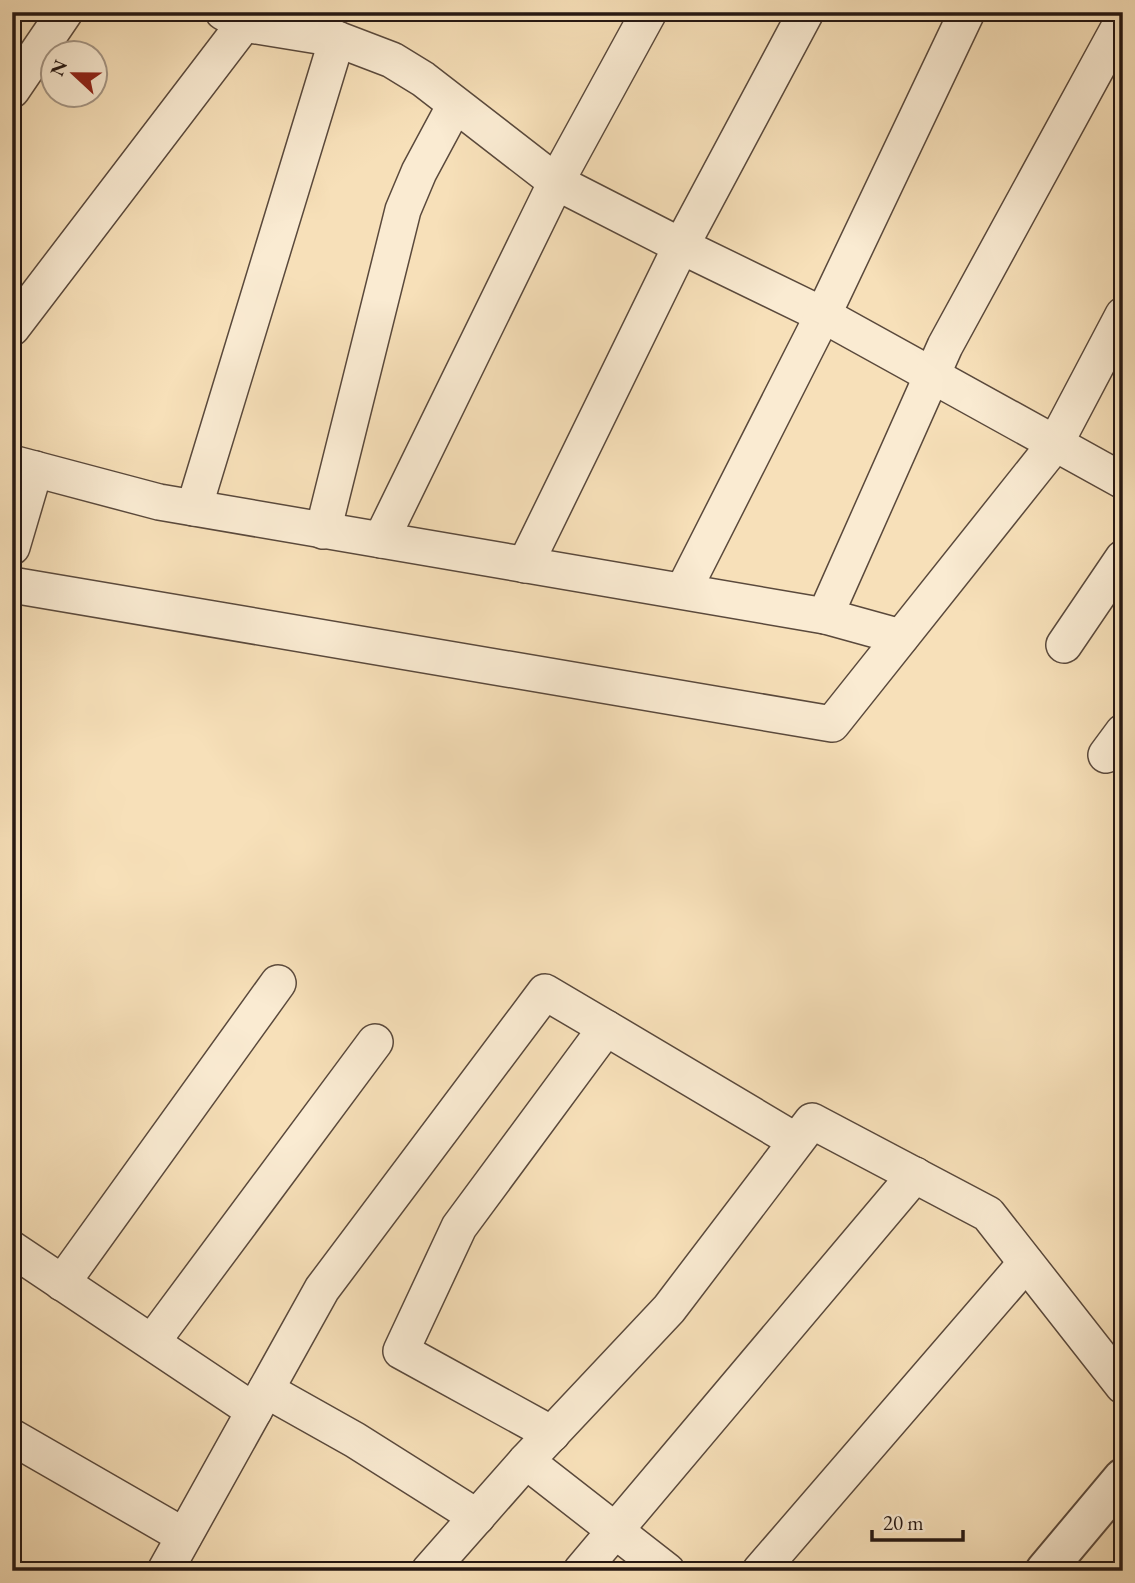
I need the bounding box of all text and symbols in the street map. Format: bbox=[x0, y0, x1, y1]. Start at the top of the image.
north arrow bbox=[38, 38, 108, 108]
text: N bbox=[44, 55, 73, 80]
scale bar bbox=[872, 1499, 964, 1543]
text: 20 m bbox=[883, 1509, 924, 1536]

